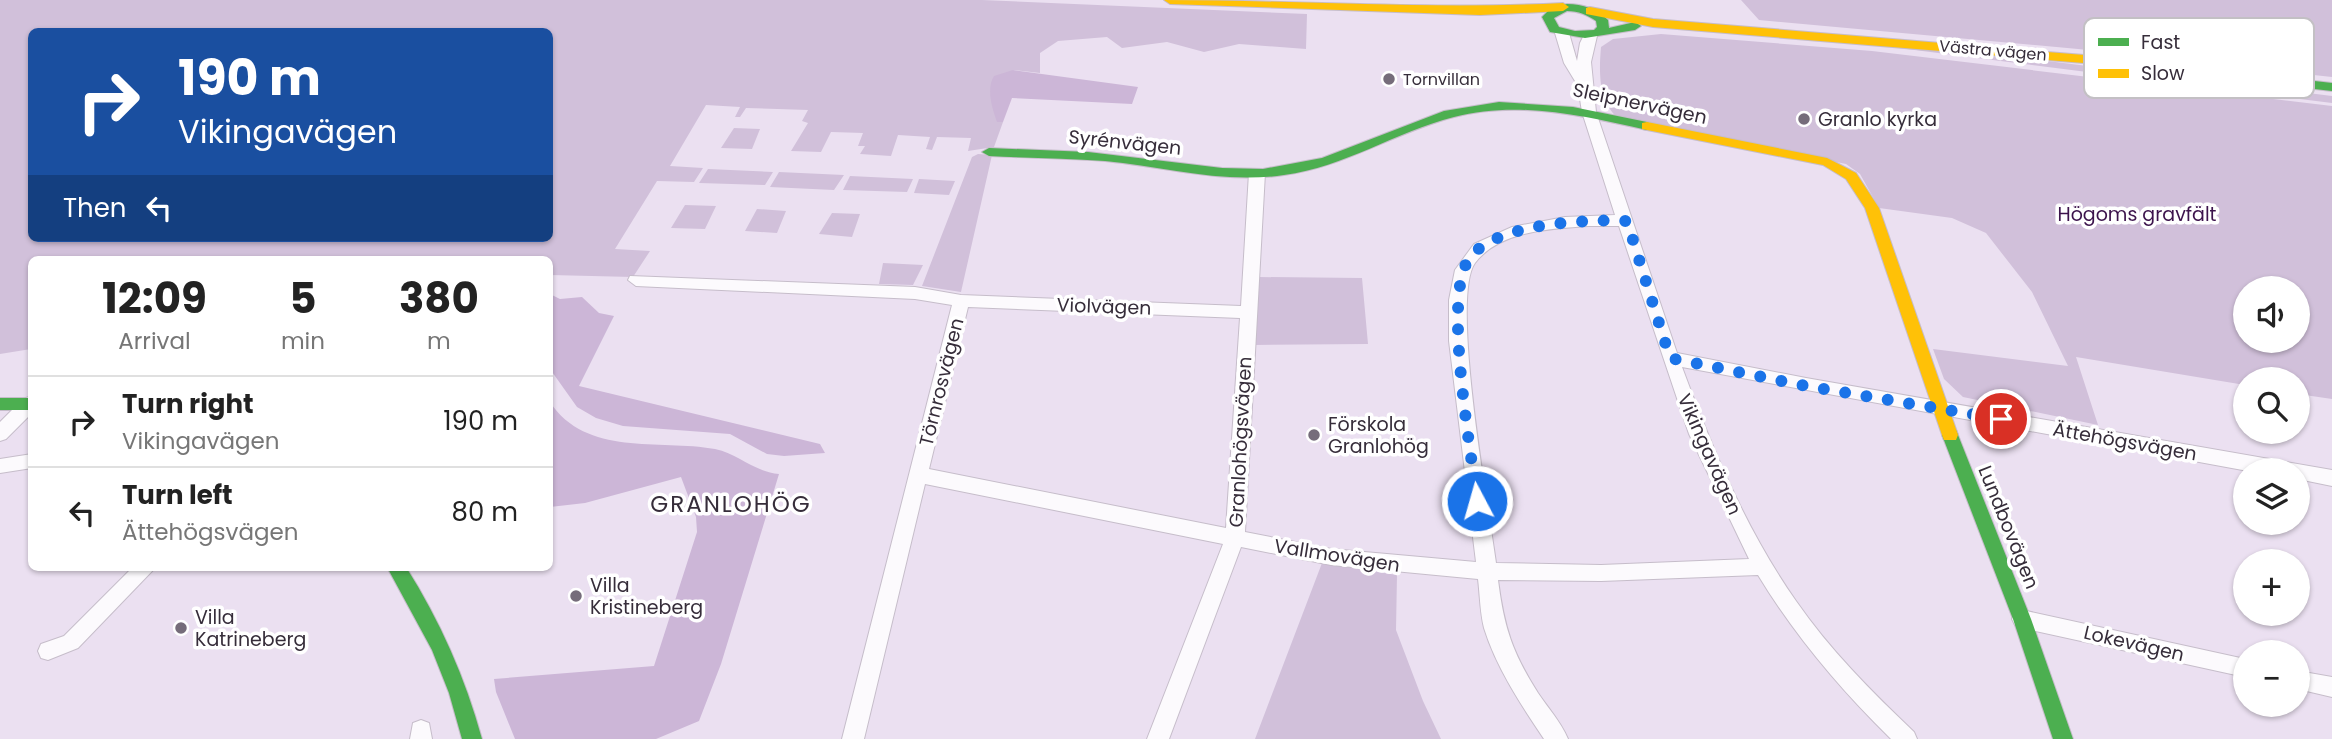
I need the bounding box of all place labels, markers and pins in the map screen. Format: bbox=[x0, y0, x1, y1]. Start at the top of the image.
place label: Tornvillan bbox=[1403, 68, 1480, 91]
marker: Tornvillan bbox=[1381, 71, 1397, 87]
place label: Granlo kyrka bbox=[1818, 106, 1937, 133]
marker: Granlo kyrka bbox=[1796, 111, 1812, 127]
pin bbox=[1971, 389, 2031, 449]
place label: Förskola Granlohög bbox=[1328, 411, 1429, 460]
marker: Förskola Granlohög bbox=[1306, 427, 1322, 443]
place label: Villa Kristineberg bbox=[590, 572, 703, 621]
marker: Villa Kristineberg bbox=[568, 588, 584, 604]
place label: Villa Katrineberg bbox=[195, 604, 306, 653]
marker: Villa Katrineberg bbox=[173, 620, 189, 636]

